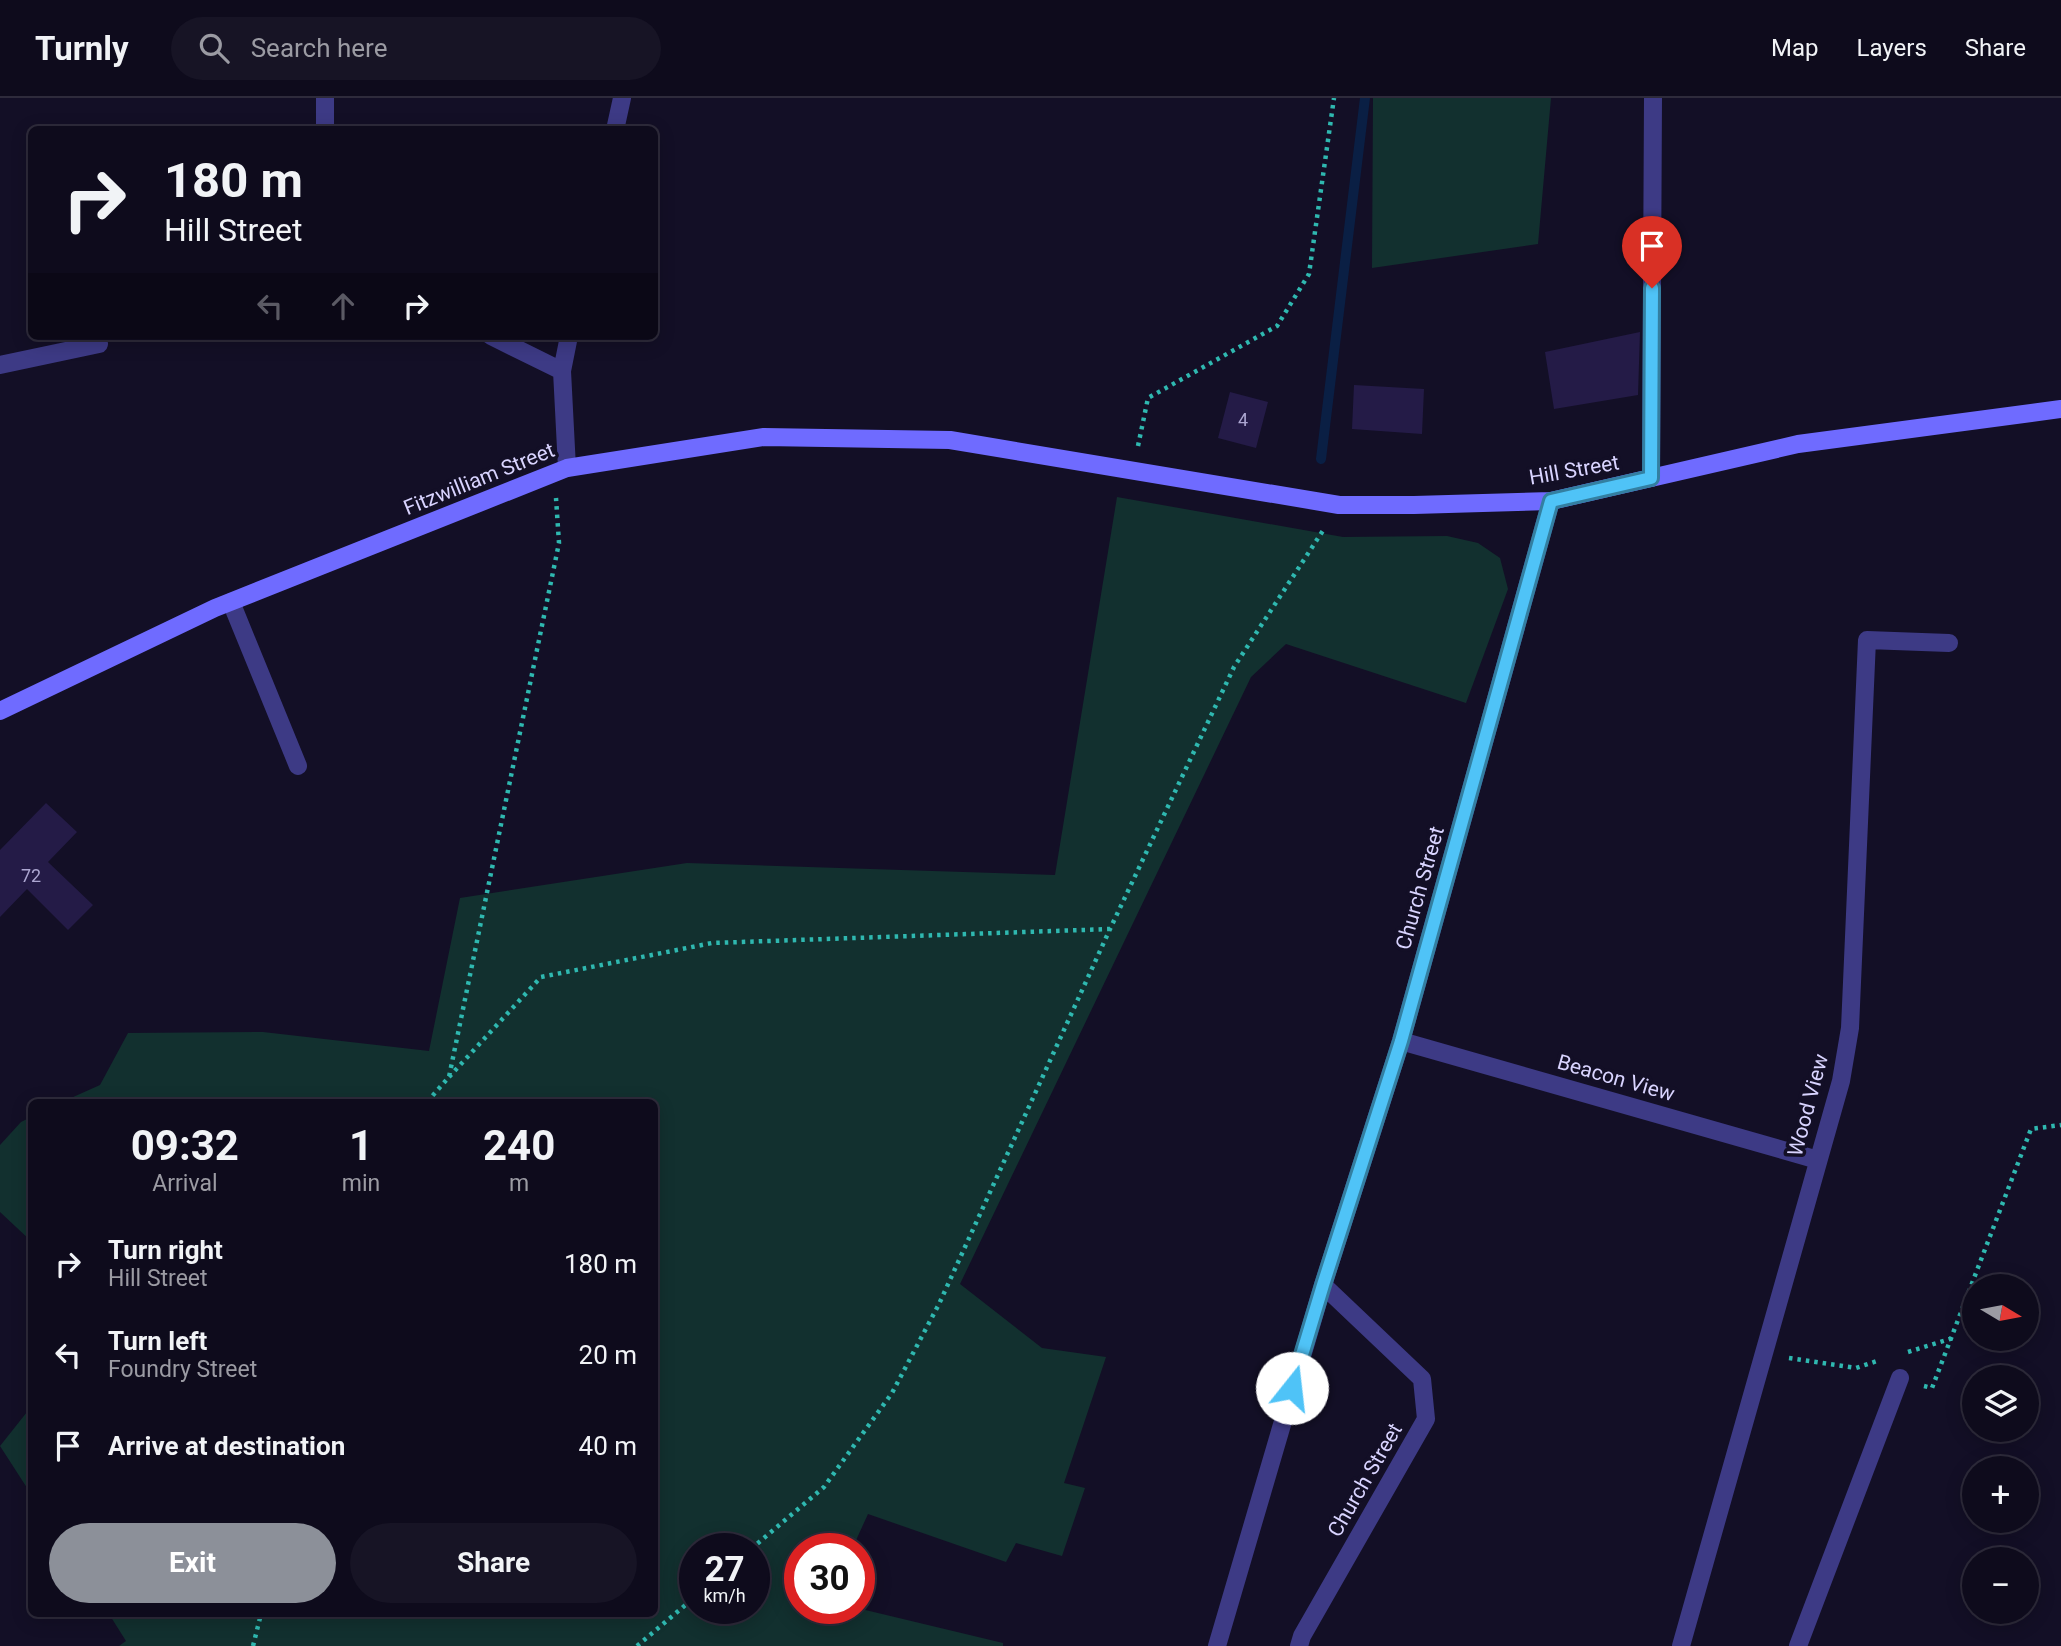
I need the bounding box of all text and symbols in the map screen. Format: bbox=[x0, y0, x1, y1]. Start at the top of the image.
search box bbox=[171, 17, 661, 80]
text: Turnly bbox=[35, 29, 129, 68]
icon: search bbox=[195, 29, 233, 67]
text: Search here bbox=[251, 33, 387, 63]
text: Map bbox=[1771, 34, 1819, 62]
text: Layers bbox=[1857, 34, 1927, 62]
text: Share bbox=[1965, 34, 2026, 62]
text: 180 m bbox=[164, 152, 303, 209]
icon: right bbox=[49, 154, 140, 245]
text: Hill Street bbox=[164, 211, 303, 249]
pin bbox=[1622, 216, 1682, 288]
icon: arrive bbox=[1633, 227, 1671, 265]
icon: left bbox=[251, 287, 289, 325]
icon: ahead bbox=[324, 287, 362, 325]
icon: right bbox=[397, 287, 435, 325]
house number: 4 bbox=[1238, 409, 1248, 430]
street label: Fitzwilliam Street bbox=[400, 438, 558, 520]
street label: Hill Street bbox=[1527, 450, 1621, 490]
street label: Church Street bbox=[1391, 824, 1449, 952]
house number: 72 bbox=[21, 865, 41, 886]
street label: Beacon View bbox=[1555, 1050, 1678, 1106]
street label: Wood View bbox=[1783, 1051, 1833, 1159]
text: 09:32 bbox=[131, 1121, 239, 1170]
text: 1 bbox=[349, 1121, 373, 1170]
text: 240 bbox=[483, 1121, 555, 1170]
text: Arrival bbox=[152, 1170, 218, 1197]
text: min bbox=[342, 1170, 380, 1197]
text: m bbox=[509, 1170, 529, 1197]
text: Turn right bbox=[108, 1235, 223, 1265]
icon: right bbox=[49, 1245, 87, 1283]
text: 180 m bbox=[564, 1249, 637, 1279]
text: Hill Street bbox=[108, 1265, 208, 1292]
north arrow bbox=[1962, 1274, 2039, 1351]
map controls bbox=[1962, 1274, 2039, 1624]
text: Turn left bbox=[108, 1326, 207, 1356]
icon: left bbox=[49, 1336, 87, 1374]
text: 20 m bbox=[579, 1340, 637, 1370]
position arrow bbox=[1255, 1351, 1329, 1425]
text: Foundry Street bbox=[108, 1356, 257, 1383]
button: layers bbox=[1962, 1365, 2039, 1442]
street label: Church Street bbox=[1323, 1419, 1407, 1541]
icon: arrive bbox=[49, 1427, 87, 1465]
text: Arrive at destination bbox=[108, 1431, 345, 1461]
text: 40 m bbox=[579, 1431, 637, 1461]
button: + bbox=[1962, 1456, 2039, 1533]
button: Exit bbox=[49, 1523, 336, 1603]
button: Share bbox=[350, 1523, 637, 1603]
speed limit sign: 30 bbox=[784, 1533, 875, 1624]
button: − bbox=[1962, 1547, 2039, 1624]
text: 27 bbox=[704, 1549, 745, 1590]
text: km/h bbox=[703, 1585, 746, 1606]

